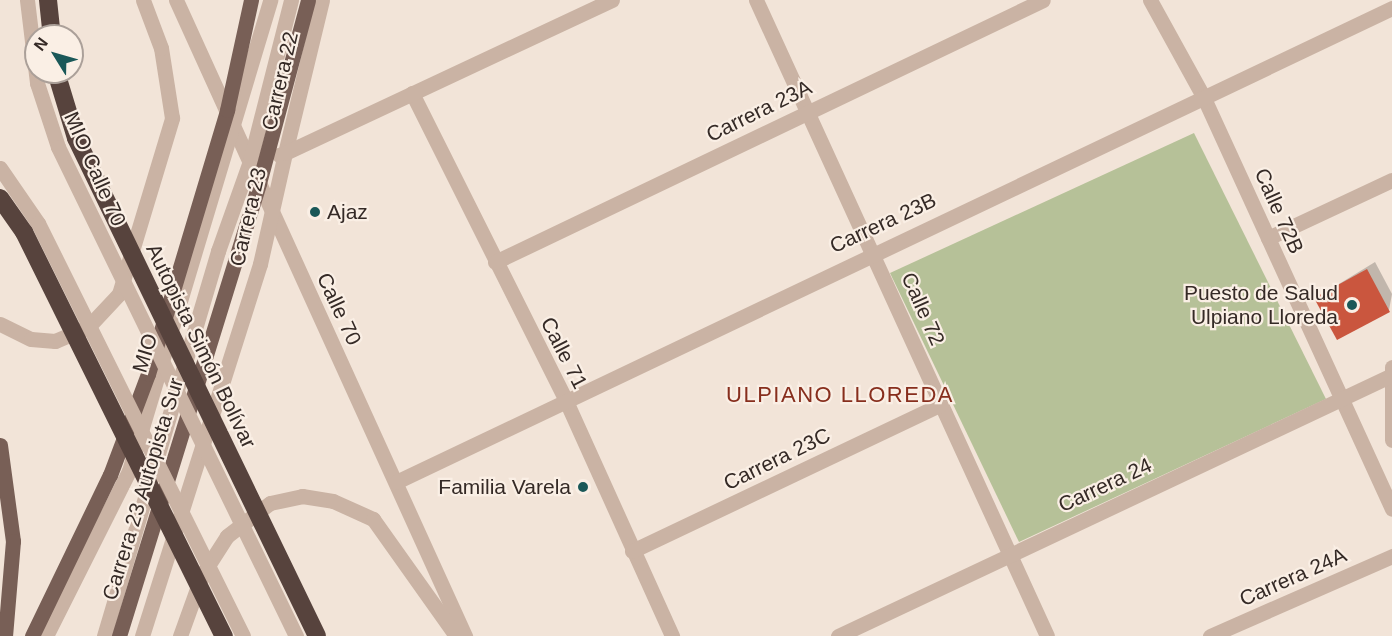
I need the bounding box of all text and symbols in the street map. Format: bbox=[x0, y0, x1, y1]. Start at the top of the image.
north arrow bbox=[24, 24, 84, 84]
street label: Carrera 22 bbox=[256, 29, 304, 133]
text: N bbox=[31, 34, 51, 54]
street label: Carrera 23A bbox=[702, 75, 816, 147]
street label: MIO Calle 70 bbox=[59, 108, 131, 230]
street label: Calle 72B bbox=[1249, 164, 1309, 258]
street label: Carrera 23 bbox=[224, 165, 272, 269]
street label: Carrera 23B bbox=[826, 187, 940, 259]
place label: Ajaz bbox=[327, 199, 368, 225]
marker: Ajaz bbox=[308, 205, 322, 219]
street label: Autopista Simón Bolívar bbox=[141, 240, 261, 452]
street label: Calle 70 bbox=[311, 269, 367, 349]
street label: Calle 72 bbox=[896, 269, 950, 349]
place label: Puesto de Salud Ulpiano Lloreda bbox=[1184, 280, 1338, 330]
marker: Puesto de Salud Ulpiano Lloreda bbox=[1343, 296, 1361, 314]
street label: Calle 71 bbox=[535, 313, 593, 393]
street label: MIO bbox=[127, 330, 163, 376]
street label: Carrera 23 Autopista Sur bbox=[97, 374, 189, 604]
district label: ULPIANO LLOREDA bbox=[726, 382, 954, 408]
street label: Carrera 23C bbox=[720, 422, 834, 496]
street label: Carrera 24 bbox=[1054, 452, 1156, 518]
place label: Familia Varela bbox=[438, 474, 571, 500]
marker: Familia Varela bbox=[576, 480, 590, 494]
street label: Carrera 24A bbox=[1236, 542, 1350, 612]

